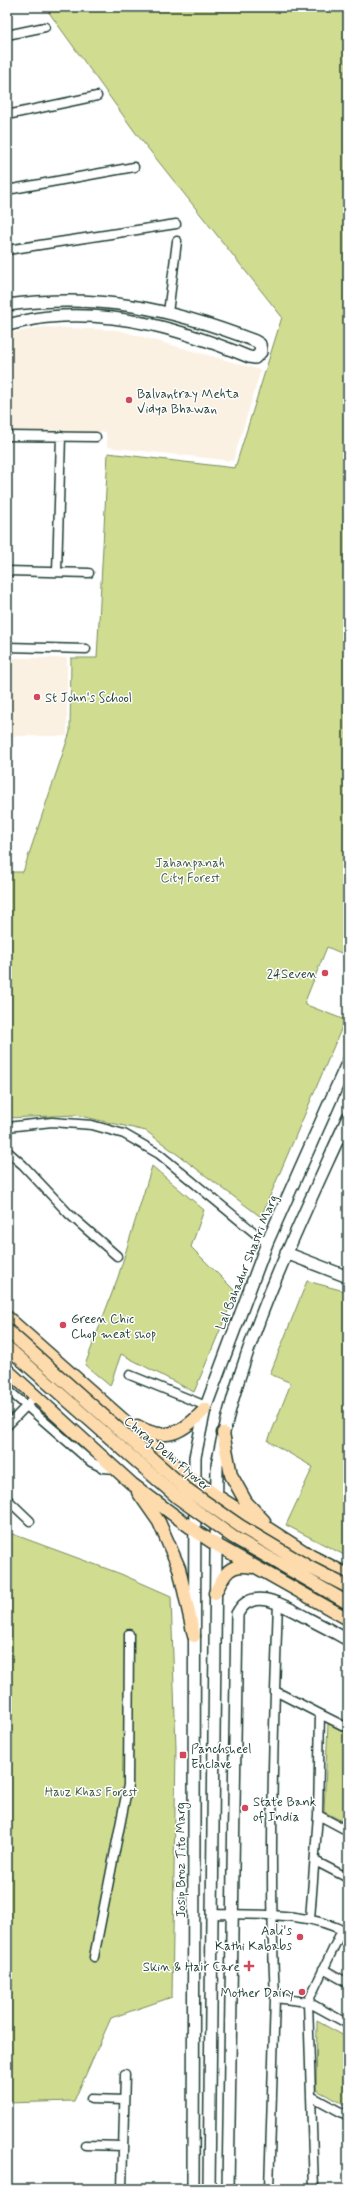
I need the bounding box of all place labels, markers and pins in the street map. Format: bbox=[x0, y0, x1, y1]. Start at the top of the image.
place label: Balvantray Mehta Vidya Bhawan bbox=[137, 386, 239, 418]
marker: Balvantray Mehta Vidya Bhawan bbox=[124, 395, 134, 405]
place label: St John's School bbox=[45, 690, 132, 707]
marker: St John's School bbox=[32, 692, 42, 702]
place label: 24Seven bbox=[267, 966, 317, 983]
marker: 24Seven bbox=[320, 968, 330, 978]
place label: Green Chic Chop meat shop bbox=[71, 1311, 156, 1343]
marker: Green Chic Chop meat shop bbox=[58, 1320, 68, 1330]
place label: Panchsheel Enclave bbox=[191, 1741, 251, 1773]
marker: Panchsheel Enclave bbox=[178, 1750, 188, 1760]
place label: State Bank of India bbox=[253, 1794, 317, 1826]
marker: State Bank of India bbox=[240, 1803, 250, 1813]
place label: Aali's Kathi Kababs bbox=[215, 1923, 292, 1955]
marker: Aali's Kathi Kababs bbox=[295, 1932, 305, 1942]
place label: Skin & Hair Care bbox=[143, 1959, 240, 1976]
marker: Skin & Hair Care bbox=[243, 1960, 255, 1972]
place label: Mother Dairy bbox=[220, 1985, 294, 2002]
marker: Mother Dairy bbox=[297, 1987, 307, 1997]

